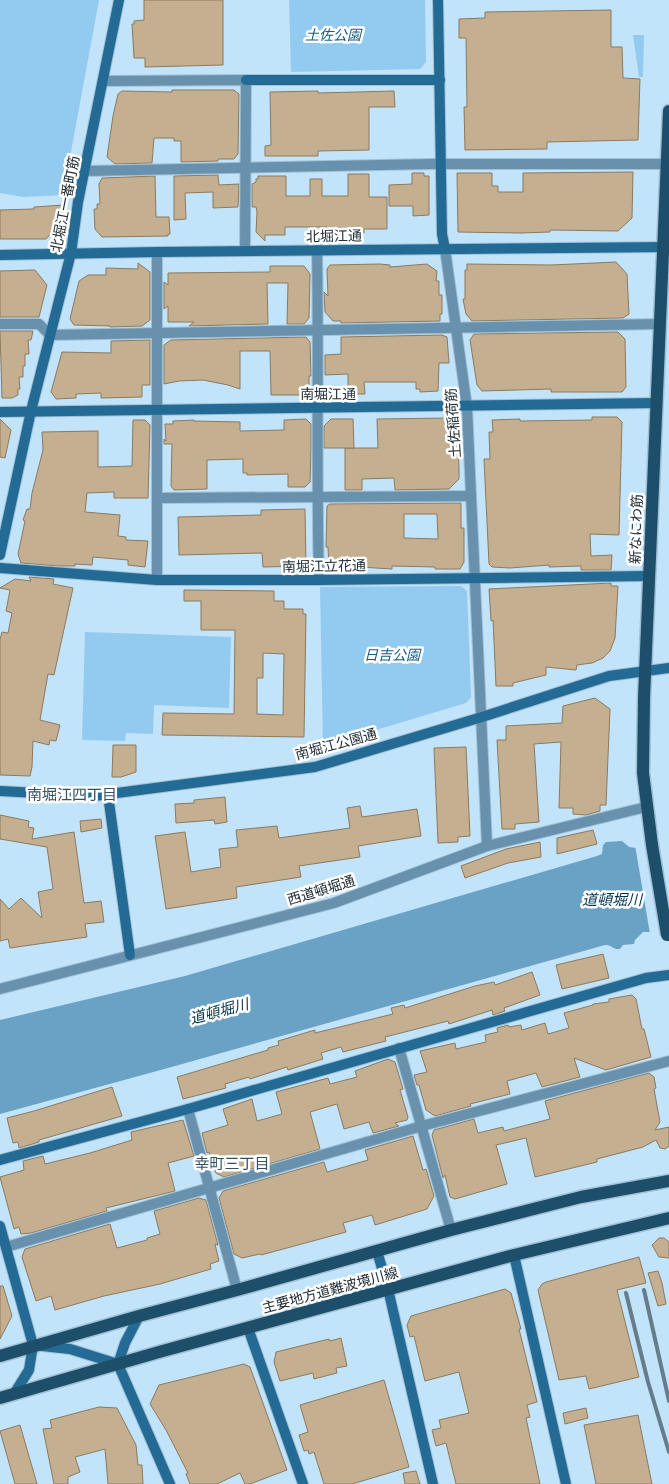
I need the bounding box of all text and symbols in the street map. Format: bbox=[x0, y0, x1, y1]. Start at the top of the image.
park label: 土佐公園 bbox=[305, 25, 363, 45]
street label: 北堀江一番町筋 bbox=[46, 154, 84, 254]
street label: 北堀江通 bbox=[306, 226, 362, 246]
street label: 南堀江通 bbox=[300, 384, 356, 404]
street label: 土佐稲荷筋 bbox=[441, 387, 465, 459]
street label: 新なにわ筋 bbox=[625, 494, 647, 564]
street label: 南堀江立花通 bbox=[282, 555, 366, 577]
park label: 日吉公園 bbox=[364, 645, 422, 665]
street label: 南堀江公園通 bbox=[293, 723, 379, 765]
district label: 南堀江四丁目 bbox=[27, 784, 117, 805]
street label: 西道頓堀通 bbox=[285, 870, 357, 910]
water label: 道頓堀川 bbox=[582, 889, 644, 910]
water label: 道頓堀川 bbox=[187, 993, 253, 1029]
district label: 幸町三丁目 bbox=[194, 1153, 270, 1174]
street label: 主要地方道難波境川線 bbox=[260, 1262, 400, 1318]

